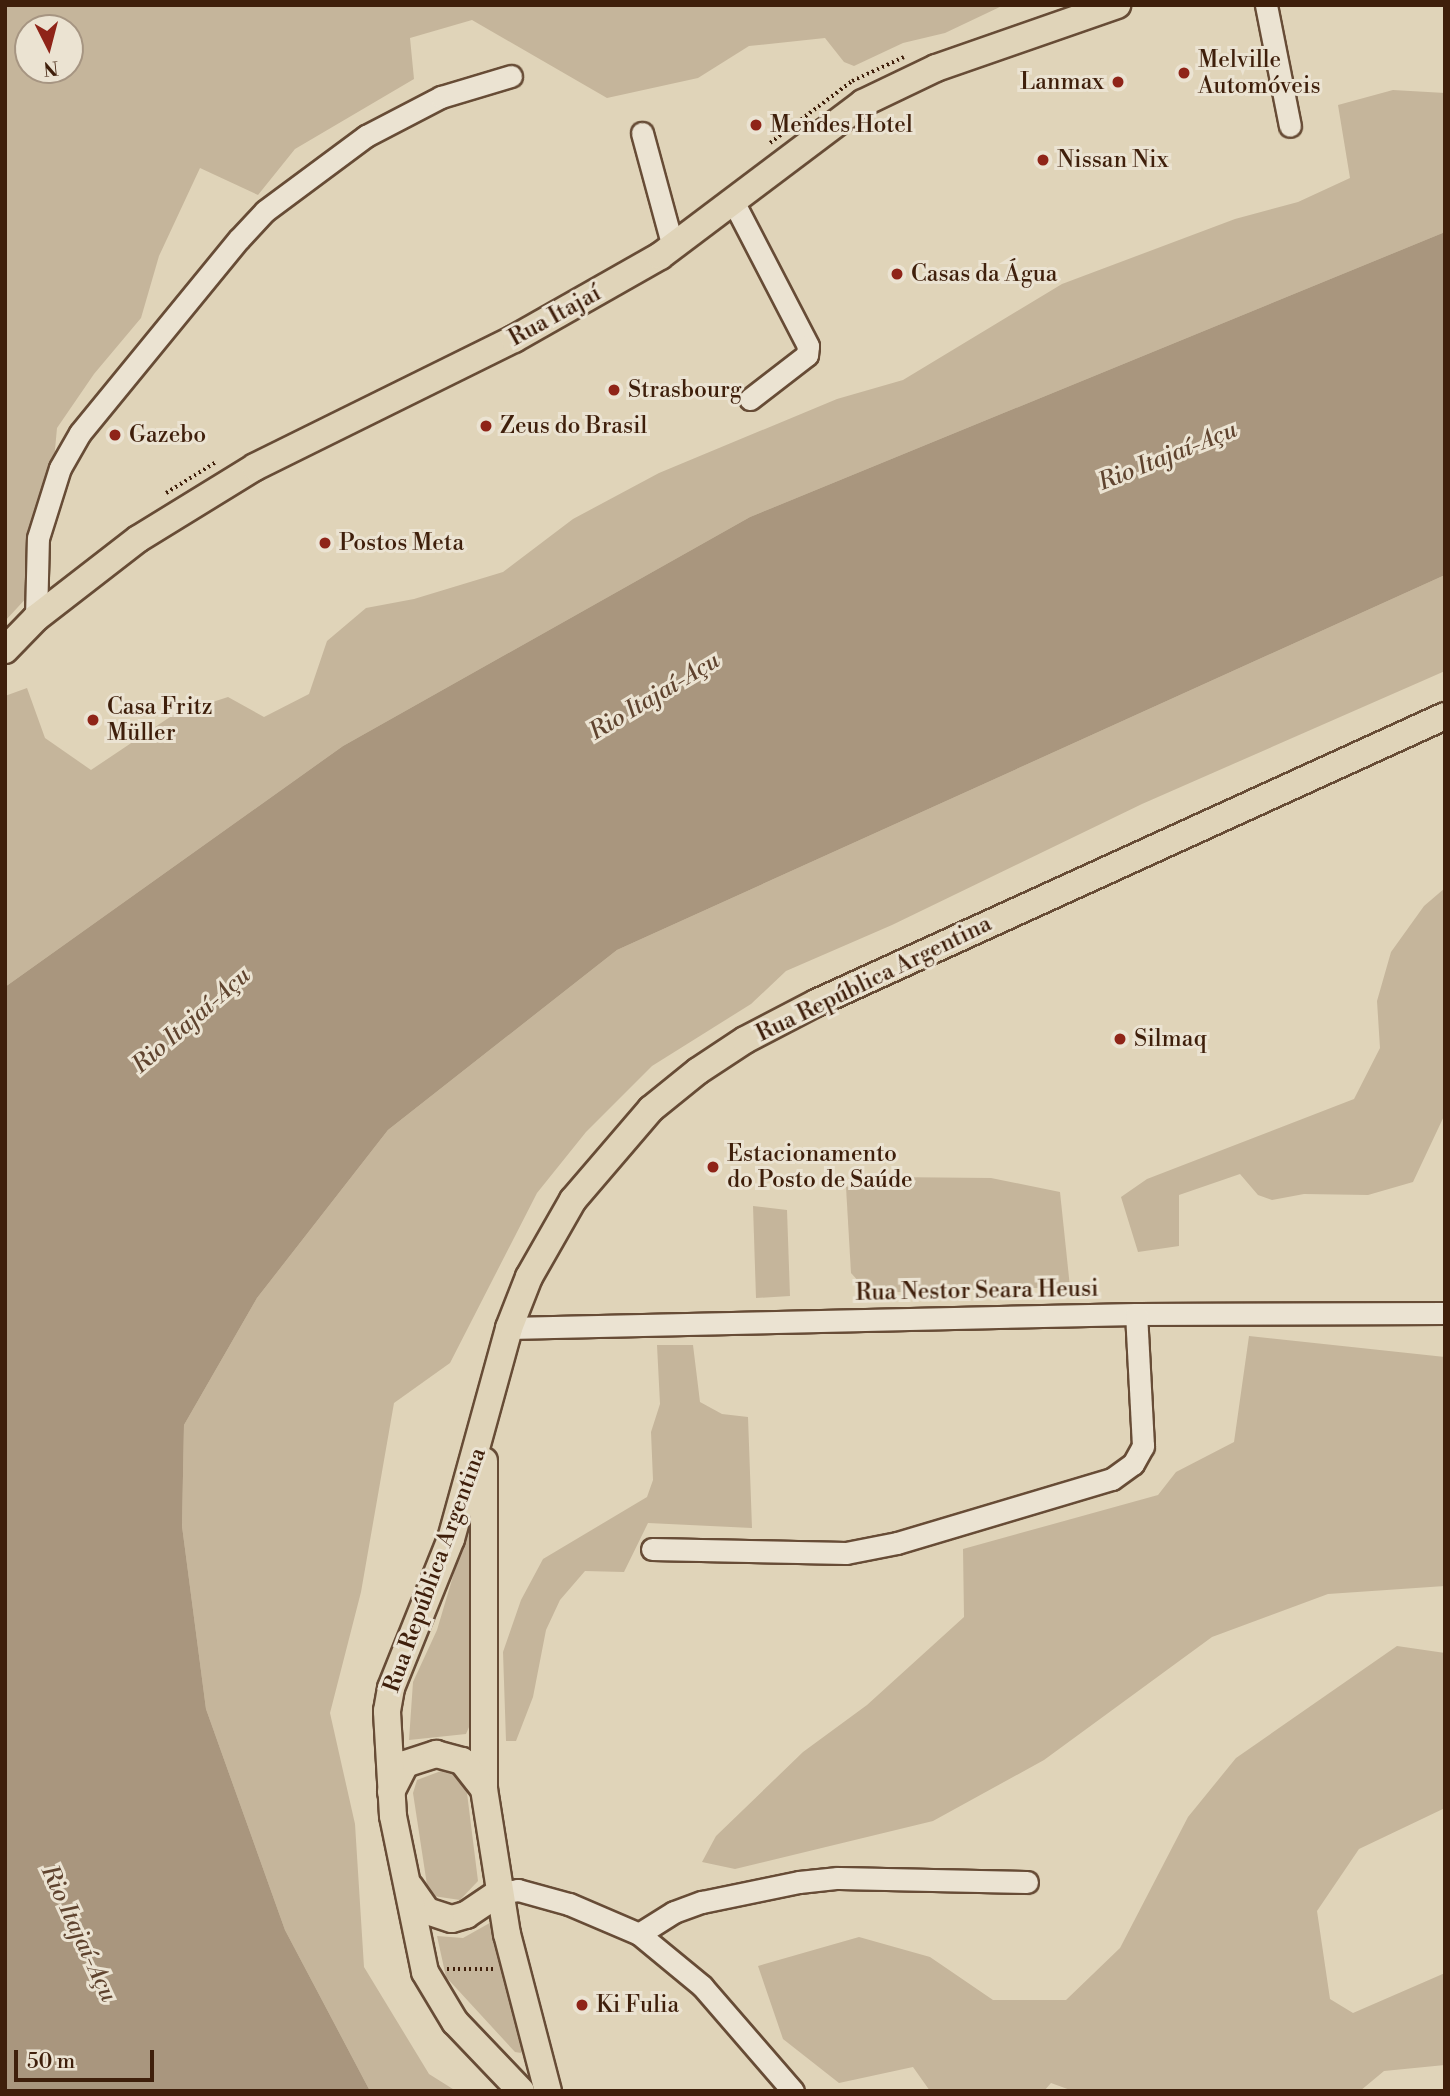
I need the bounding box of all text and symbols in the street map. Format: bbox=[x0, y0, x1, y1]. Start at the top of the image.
north arrow bbox=[14, 14, 84, 84]
place label: Melville Automóveis bbox=[1198, 46, 1320, 100]
text: N bbox=[42, 55, 60, 81]
marker: Melville Automóveis bbox=[1176, 65, 1192, 81]
place label: Lanmax bbox=[1020, 68, 1104, 96]
marker: Lanmax bbox=[1110, 74, 1126, 90]
place label: Mendes Hotel bbox=[770, 111, 913, 139]
marker: Mendes Hotel bbox=[748, 117, 764, 133]
place label: Nissan Nix bbox=[1057, 146, 1168, 174]
marker: Nissan Nix bbox=[1035, 152, 1051, 168]
place label: Casas da Água bbox=[911, 260, 1057, 288]
marker: Casas da Água bbox=[889, 266, 905, 282]
street label: Rua Itajaí bbox=[504, 279, 606, 353]
place label: Strasbourg bbox=[628, 376, 742, 404]
marker: Strasbourg bbox=[606, 382, 622, 398]
place label: Zeus do Brasil bbox=[500, 412, 647, 440]
water label: Rio Itajaí-Açu bbox=[1094, 416, 1242, 498]
marker: Zeus do Brasil bbox=[478, 418, 494, 434]
place label: Gazebo bbox=[129, 421, 206, 449]
marker: Gazebo bbox=[107, 427, 123, 443]
place label: Postos Meta bbox=[339, 529, 464, 557]
marker: Postos Meta bbox=[317, 535, 333, 551]
water label: Rio Itajaí-Açu bbox=[584, 647, 726, 747]
place label: Casa Fritz Müller bbox=[107, 693, 213, 747]
marker: Casa Fritz Müller bbox=[85, 712, 101, 728]
street label: Rua República Argentina bbox=[752, 910, 996, 1048]
water label: Rio Itajaí-Açu bbox=[127, 962, 257, 1080]
place label: Silmaq bbox=[1134, 1025, 1207, 1053]
marker: Silmaq bbox=[1112, 1031, 1128, 1047]
place label: Estacionamento do Posto de Saúde bbox=[727, 1140, 913, 1194]
marker: Estacionamento do Posto de Saúde bbox=[705, 1159, 721, 1175]
street label: Rua Nestor Seara Heusi bbox=[855, 1275, 1099, 1307]
street label: Rua República Argentina bbox=[378, 1444, 492, 1696]
water label: Rio Itajaí-Açu bbox=[34, 1861, 122, 2007]
place label: Ki Fulia bbox=[596, 1991, 679, 2019]
marker: Ki Fulia bbox=[574, 1997, 590, 2013]
scale bar bbox=[18, 2036, 158, 2080]
text: 50 m bbox=[27, 2049, 75, 2075]

